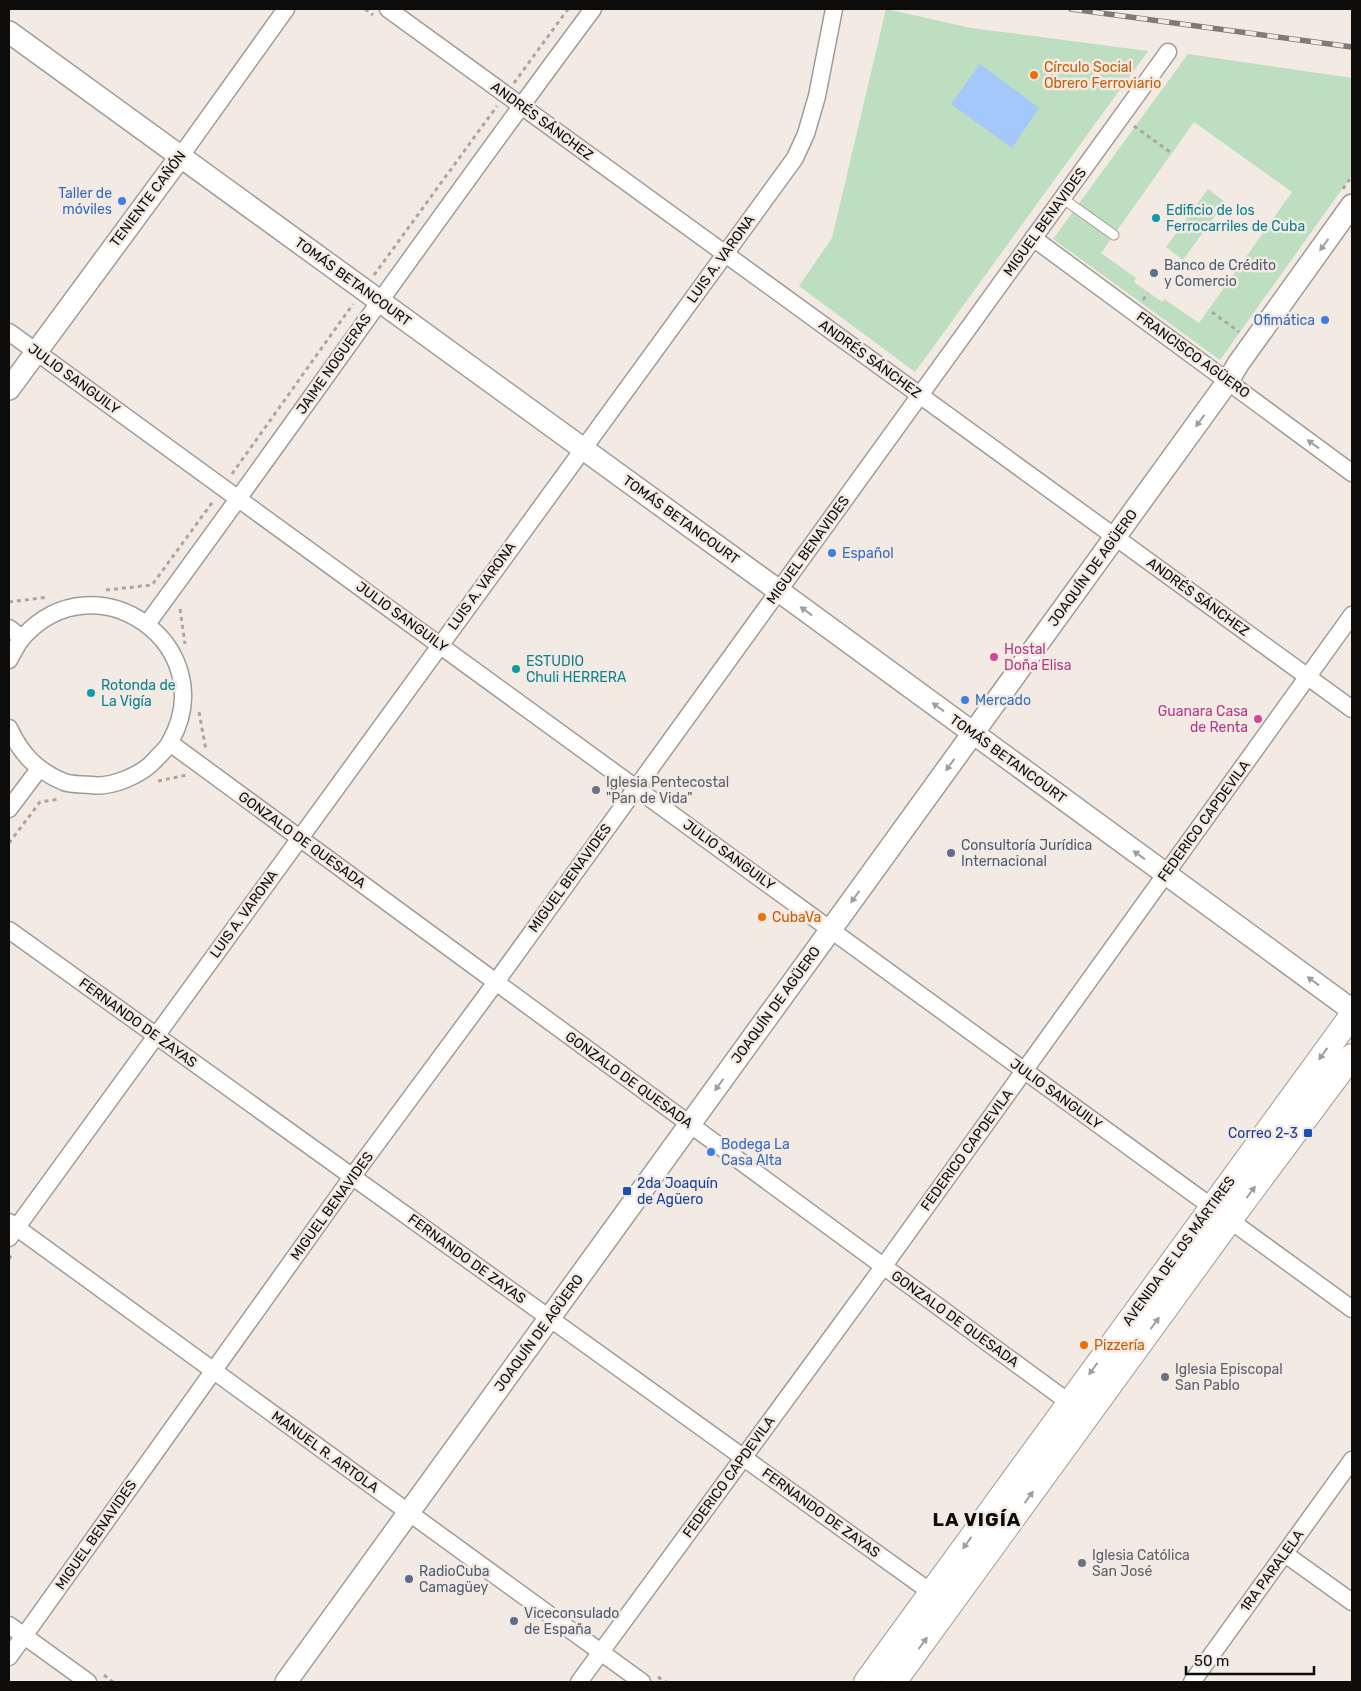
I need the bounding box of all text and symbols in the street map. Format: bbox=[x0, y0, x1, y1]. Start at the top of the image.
place label: Círculo Social Obrero Ferroviario bbox=[1044, 59, 1161, 92]
marker: Círculo Social Obrero Ferroviario bbox=[1028, 69, 1040, 81]
street label: ANDRÉS SÁNCHEZ bbox=[487, 77, 597, 164]
street label: TENIENTE CAÑÓN bbox=[106, 147, 190, 250]
street label: MIGUEL BENAVIDES bbox=[1000, 164, 1090, 280]
place label: Taller de móviles bbox=[58, 185, 112, 218]
marker: Taller de móviles bbox=[116, 195, 128, 207]
place label: Edificio de los Ferrocarriles de Cuba bbox=[1166, 202, 1305, 235]
street label: LUIS A. VARONA bbox=[683, 211, 759, 306]
marker: Edificio de los Ferrocarriles de Cuba bbox=[1150, 212, 1162, 224]
street label: TOMÁS BETANCOURT bbox=[292, 233, 415, 330]
one-way arrow bbox=[1319, 238, 1329, 252]
place label: Banco de Crédito y Comercio bbox=[1164, 257, 1276, 290]
marker: Banco de Crédito y Comercio bbox=[1148, 267, 1160, 279]
street label: FRANCISCO AGÜERO bbox=[1133, 308, 1253, 402]
street label: JAIME NOGUERAS bbox=[293, 310, 375, 418]
place label: Ofimática bbox=[1253, 312, 1315, 329]
marker: Ofimática bbox=[1319, 314, 1331, 326]
street label: ANDRÉS SÁNCHEZ bbox=[815, 315, 925, 402]
street label: JULIO SANGUILY bbox=[25, 340, 123, 418]
one-way arrow bbox=[1194, 414, 1205, 427]
one-way arrow bbox=[1306, 439, 1320, 449]
street label: TOMÁS BETANCOURT bbox=[620, 471, 743, 568]
street label: MIGUEL BENAVIDES bbox=[763, 492, 853, 608]
street label: JOAQUÍN DE AGÜERO bbox=[1044, 506, 1141, 630]
street label: LUIS A. VARONA bbox=[444, 538, 520, 633]
place label: Español bbox=[842, 545, 894, 562]
marker: Español bbox=[826, 547, 838, 559]
street label: ANDRÉS SÁNCHEZ bbox=[1143, 553, 1253, 640]
street label: JULIO SANGUILY bbox=[353, 578, 451, 656]
one-way arrow bbox=[799, 606, 813, 616]
place label: Hostal Doña Elisa bbox=[1004, 641, 1071, 674]
marker: Hostal Doña Elisa bbox=[988, 651, 1000, 663]
place label: ESTUDIO Chuli HERRERA bbox=[526, 653, 627, 686]
marker: ESTUDIO Chuli HERRERA bbox=[510, 663, 522, 675]
place label: Rotonda de La Vigía bbox=[101, 677, 176, 710]
marker: Rotonda de La Vigía bbox=[85, 687, 97, 699]
place label: Mercado bbox=[975, 692, 1031, 709]
marker: Mercado bbox=[959, 694, 971, 706]
one-way arrow bbox=[931, 702, 945, 712]
place label: Guanara Casa de Renta bbox=[1158, 703, 1248, 736]
street label: TOMÁS BETANCOURT bbox=[947, 710, 1070, 807]
marker: Guanara Casa de Renta bbox=[1252, 713, 1264, 725]
street label: FEDERICO CAPDEVILA bbox=[1154, 756, 1254, 885]
one-way arrow bbox=[945, 758, 956, 771]
place label: Iglesia Pentecostal "Pan de Vida" bbox=[606, 774, 729, 807]
marker: Iglesia Pentecostal "Pan de Vida" bbox=[590, 784, 602, 796]
street label: GONZALO DE QUESADA bbox=[235, 788, 370, 892]
street label: JULIO SANGUILY bbox=[680, 816, 778, 894]
street label: MIGUEL BENAVIDES bbox=[525, 820, 615, 936]
place label: Consultoría Jurídica Internacional bbox=[961, 837, 1092, 870]
marker: Consultoría Jurídica Internacional bbox=[945, 847, 957, 859]
one-way arrow bbox=[1133, 849, 1146, 860]
street label: LUIS A. VARONA bbox=[206, 866, 282, 961]
one-way arrow bbox=[850, 890, 860, 904]
place label: CubaVa bbox=[772, 909, 821, 926]
marker: CubaVa bbox=[756, 911, 768, 923]
street label: JOAQUÍN DE AGÜERO bbox=[727, 943, 824, 1067]
street label: FERNANDO DE ZAYAS bbox=[76, 975, 200, 1072]
one-way arrow bbox=[1307, 976, 1320, 987]
street label: GONZALO DE QUESADA bbox=[562, 1028, 697, 1132]
one-way arrow bbox=[1318, 1047, 1329, 1060]
street label: JULIO SANGUILY bbox=[1007, 1055, 1105, 1133]
one-way arrow bbox=[714, 1078, 724, 1092]
street label: FEDERICO CAPDEVILA bbox=[917, 1085, 1017, 1214]
place label: Correo 2-3 bbox=[1228, 1125, 1298, 1142]
marker: Correo 2-3 bbox=[1302, 1127, 1314, 1139]
place label: Bodega La Casa Alta bbox=[721, 1136, 790, 1169]
marker: Bodega La Casa Alta bbox=[705, 1146, 717, 1158]
street label: MIGUEL BENAVIDES bbox=[287, 1148, 377, 1264]
street label: AVENIDA DE LOS MÁRTIRES bbox=[1118, 1172, 1239, 1329]
place label: 2da Joaquín de Agüero bbox=[637, 1175, 718, 1208]
marker: 2da Joaquín de Agüero bbox=[621, 1185, 633, 1197]
one-way arrow bbox=[1246, 1185, 1256, 1199]
street label: FERNANDO DE ZAYAS bbox=[405, 1211, 529, 1308]
street label: GONZALO DE QUESADA bbox=[888, 1267, 1023, 1371]
street label: JOAQUÍN DE AGÜERO bbox=[490, 1271, 587, 1395]
one-way arrow bbox=[1150, 1316, 1160, 1330]
place label: Pizzería bbox=[1094, 1337, 1145, 1354]
marker: Pizzería bbox=[1078, 1339, 1090, 1351]
place label: Iglesia Episcopal San Pablo bbox=[1175, 1361, 1283, 1394]
one-way arrow bbox=[1088, 1362, 1098, 1376]
marker: Iglesia Episcopal San Pablo bbox=[1159, 1371, 1171, 1383]
street label: MANUEL R. ARTOLA bbox=[268, 1407, 382, 1497]
street label: FEDERICO CAPDEVILA bbox=[679, 1412, 779, 1541]
street label: FERNANDO DE ZAYAS bbox=[759, 1465, 883, 1562]
street label: MIGUEL BENAVIDES bbox=[52, 1477, 140, 1593]
one-way arrow bbox=[1024, 1490, 1034, 1504]
district label: LA VIGÍA bbox=[933, 1508, 1021, 1531]
street label: 1RA PARALELA bbox=[1236, 1526, 1308, 1615]
one-way arrow bbox=[962, 1536, 972, 1550]
place label: Iglesia Católica San José bbox=[1092, 1547, 1190, 1580]
marker: Iglesia Católica San José bbox=[1076, 1557, 1088, 1569]
place label: RadioCuba Camagüey bbox=[419, 1563, 489, 1596]
marker: RadioCuba Camagüey bbox=[403, 1573, 415, 1585]
place label: Viceconsulado de España bbox=[524, 1605, 619, 1638]
marker: Viceconsulado de España bbox=[508, 1615, 520, 1627]
one-way arrow bbox=[918, 1636, 928, 1650]
scale bar bbox=[1186, 1644, 1314, 1676]
text: 50 m bbox=[1194, 1652, 1229, 1670]

